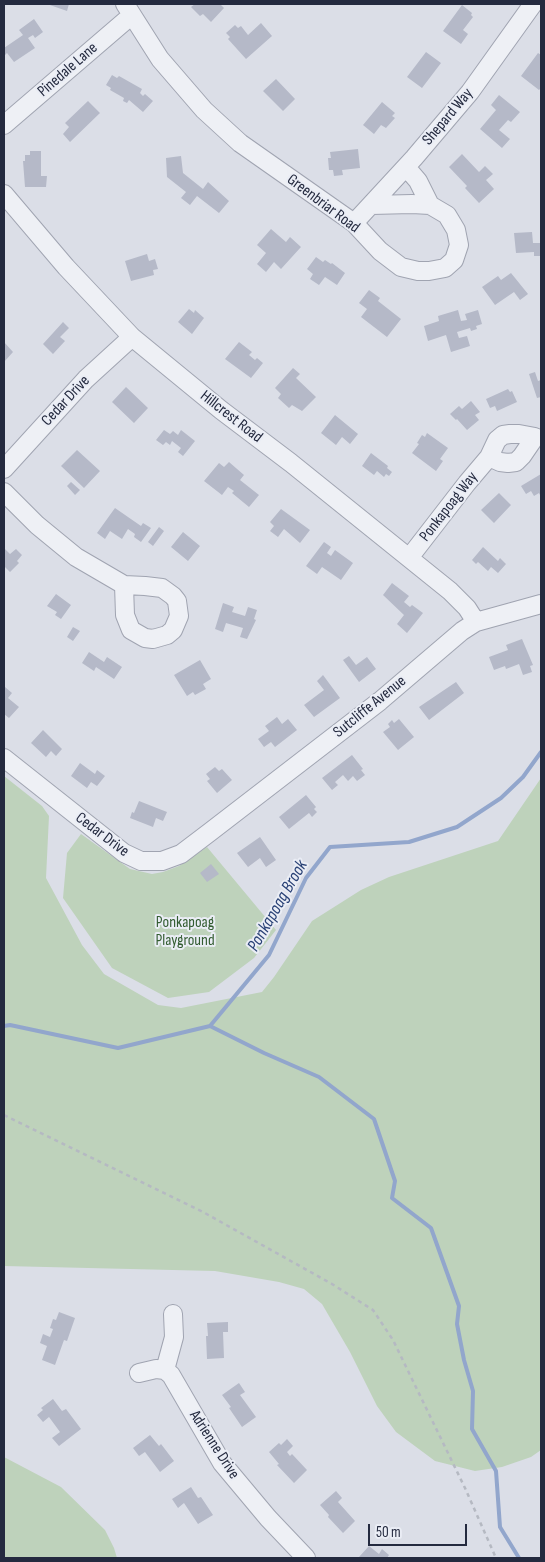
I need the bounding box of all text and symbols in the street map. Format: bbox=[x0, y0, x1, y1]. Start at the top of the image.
street label: Pinedale Lane bbox=[34, 39, 102, 101]
street label: Shepard Way bbox=[419, 85, 477, 149]
street label: Greenbriar Road bbox=[283, 170, 363, 238]
street label: Cedar Drive bbox=[38, 372, 94, 430]
street label: Hillcrest Road bbox=[196, 387, 266, 447]
street label: Ponkapoag Way bbox=[416, 468, 482, 546]
street label: Sutcliffe Avenue bbox=[330, 672, 410, 742]
street label: Cedar Drive bbox=[71, 809, 133, 861]
water label: Ponkapoag Brook bbox=[243, 856, 313, 956]
park label: Ponkapoag Playground bbox=[155, 913, 215, 951]
street label: Adrienne Drive bbox=[185, 1407, 243, 1483]
scale bar bbox=[370, 1514, 469, 1546]
text: 50 m bbox=[376, 1523, 401, 1542]

